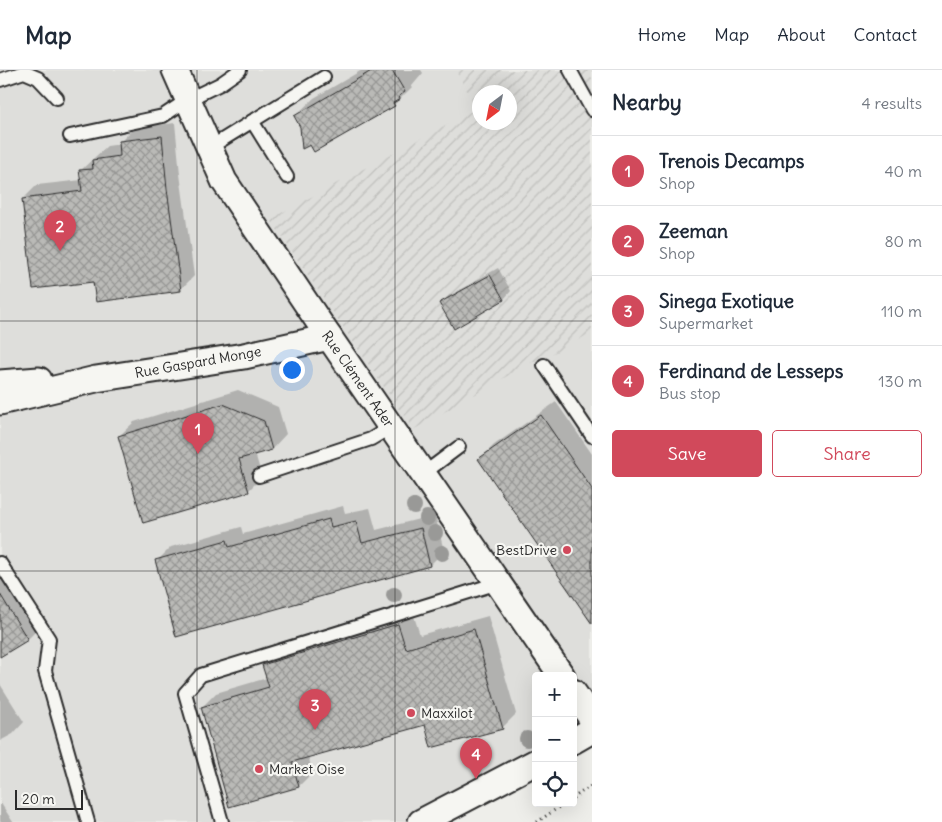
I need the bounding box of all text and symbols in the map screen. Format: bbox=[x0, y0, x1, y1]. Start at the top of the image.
text: Map bbox=[25, 20, 72, 50]
text: Home bbox=[638, 23, 686, 46]
text: Map bbox=[714, 23, 749, 46]
text: About bbox=[777, 23, 825, 46]
text: Contact bbox=[853, 23, 917, 46]
north arrow bbox=[472, 85, 517, 130]
text: Nearby bbox=[612, 89, 682, 116]
text: 4 results bbox=[861, 93, 922, 113]
text: Trenois Decamps bbox=[659, 149, 804, 173]
text: 1 bbox=[625, 161, 631, 181]
text: 40 m bbox=[884, 161, 922, 181]
text: Shop bbox=[659, 173, 695, 193]
pin: 2 bbox=[44, 210, 76, 251]
text: Zeeman bbox=[659, 219, 728, 243]
text: 2 bbox=[624, 231, 632, 251]
text: 80 m bbox=[884, 231, 922, 251]
text: Shop bbox=[659, 243, 695, 263]
text: Sinega Exotique bbox=[659, 289, 794, 313]
text: 3 bbox=[623, 301, 633, 321]
text: 110 m bbox=[881, 301, 922, 321]
text: Supermarket bbox=[659, 313, 753, 333]
street label: Rue Clément Ader bbox=[318, 327, 398, 431]
street label: Rue Gaspard Monge bbox=[133, 342, 263, 382]
your location bbox=[279, 357, 305, 383]
text: Ferdinand de Lesseps bbox=[659, 359, 843, 383]
text: 4 bbox=[623, 371, 633, 391]
text: 130 m bbox=[878, 371, 922, 391]
text: Bus stop bbox=[659, 383, 721, 403]
pin: 1 bbox=[182, 413, 214, 454]
button: Save bbox=[612, 430, 762, 477]
button: Share bbox=[772, 430, 922, 477]
place label: BestDrive bbox=[496, 541, 557, 559]
marker: BestDrive bbox=[561, 544, 573, 556]
map controls bbox=[532, 672, 577, 807]
button: + bbox=[532, 672, 577, 717]
pin: 3 bbox=[299, 689, 331, 730]
place label: Maxxilot bbox=[421, 704, 473, 722]
marker: Maxxilot bbox=[405, 707, 417, 719]
button: − bbox=[532, 717, 577, 762]
pin: 4 bbox=[460, 738, 492, 779]
place label: Market Oise bbox=[269, 760, 344, 778]
button: locate bbox=[532, 762, 577, 807]
marker: Market Oise bbox=[253, 763, 265, 775]
scale bar bbox=[15, 787, 82, 810]
text: 20 m bbox=[22, 790, 55, 808]

